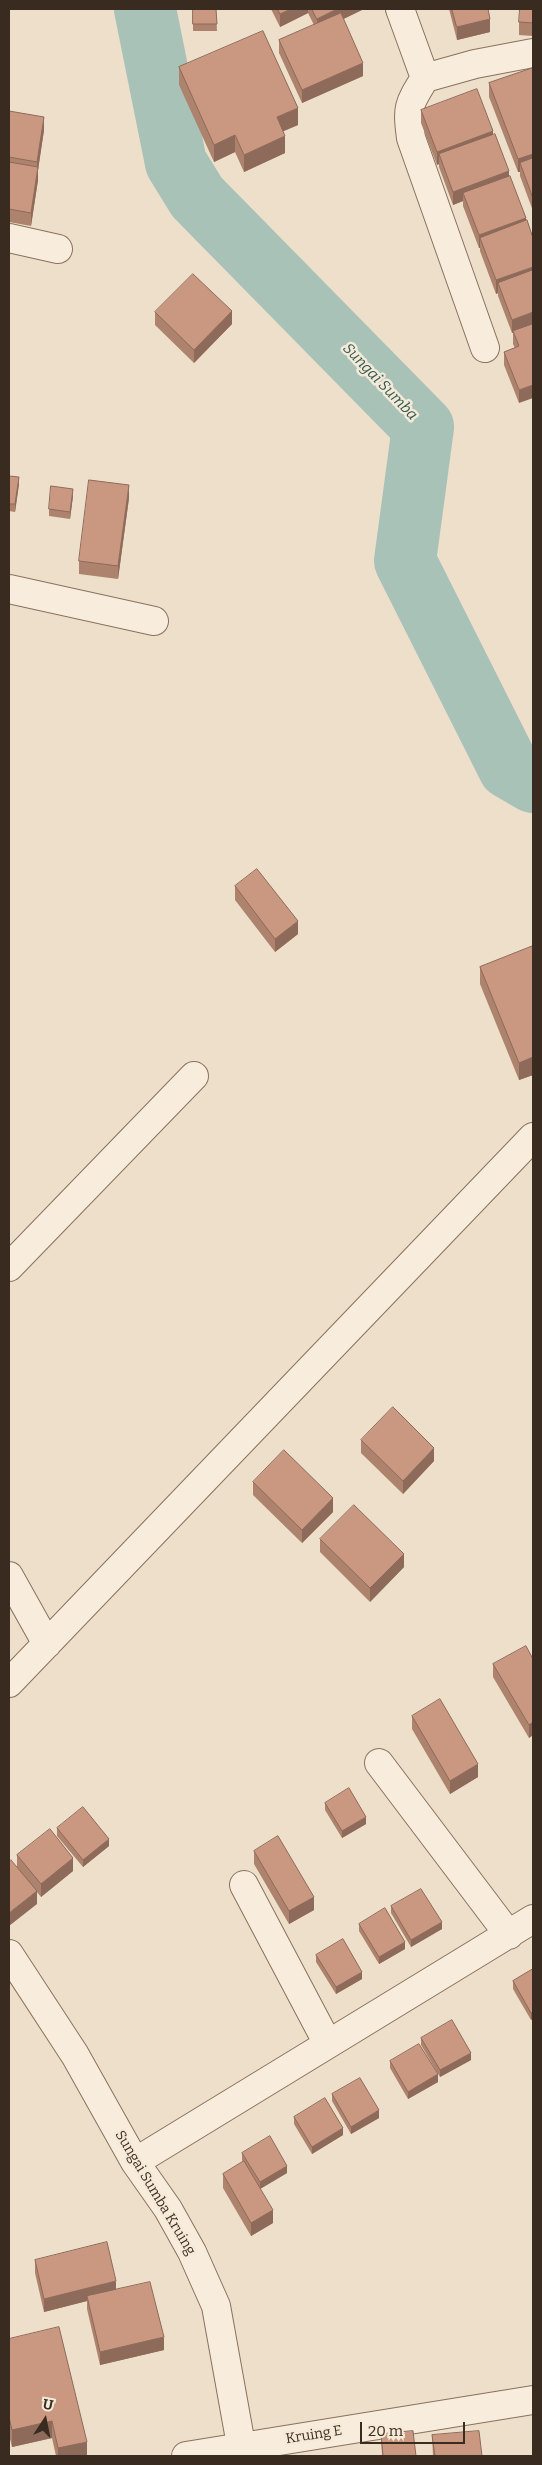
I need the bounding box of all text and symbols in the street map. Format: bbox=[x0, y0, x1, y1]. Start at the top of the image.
water label: Sungai Sumba bbox=[339, 340, 421, 424]
street label: Sungai Sumba Kruing bbox=[111, 2128, 199, 2258]
north arrow bbox=[20, 2395, 70, 2445]
text: U bbox=[41, 2395, 55, 2414]
scale bar bbox=[362, 2412, 467, 2444]
street label: Kruing E bbox=[285, 2422, 343, 2448]
text: 20 m bbox=[368, 2422, 403, 2440]

